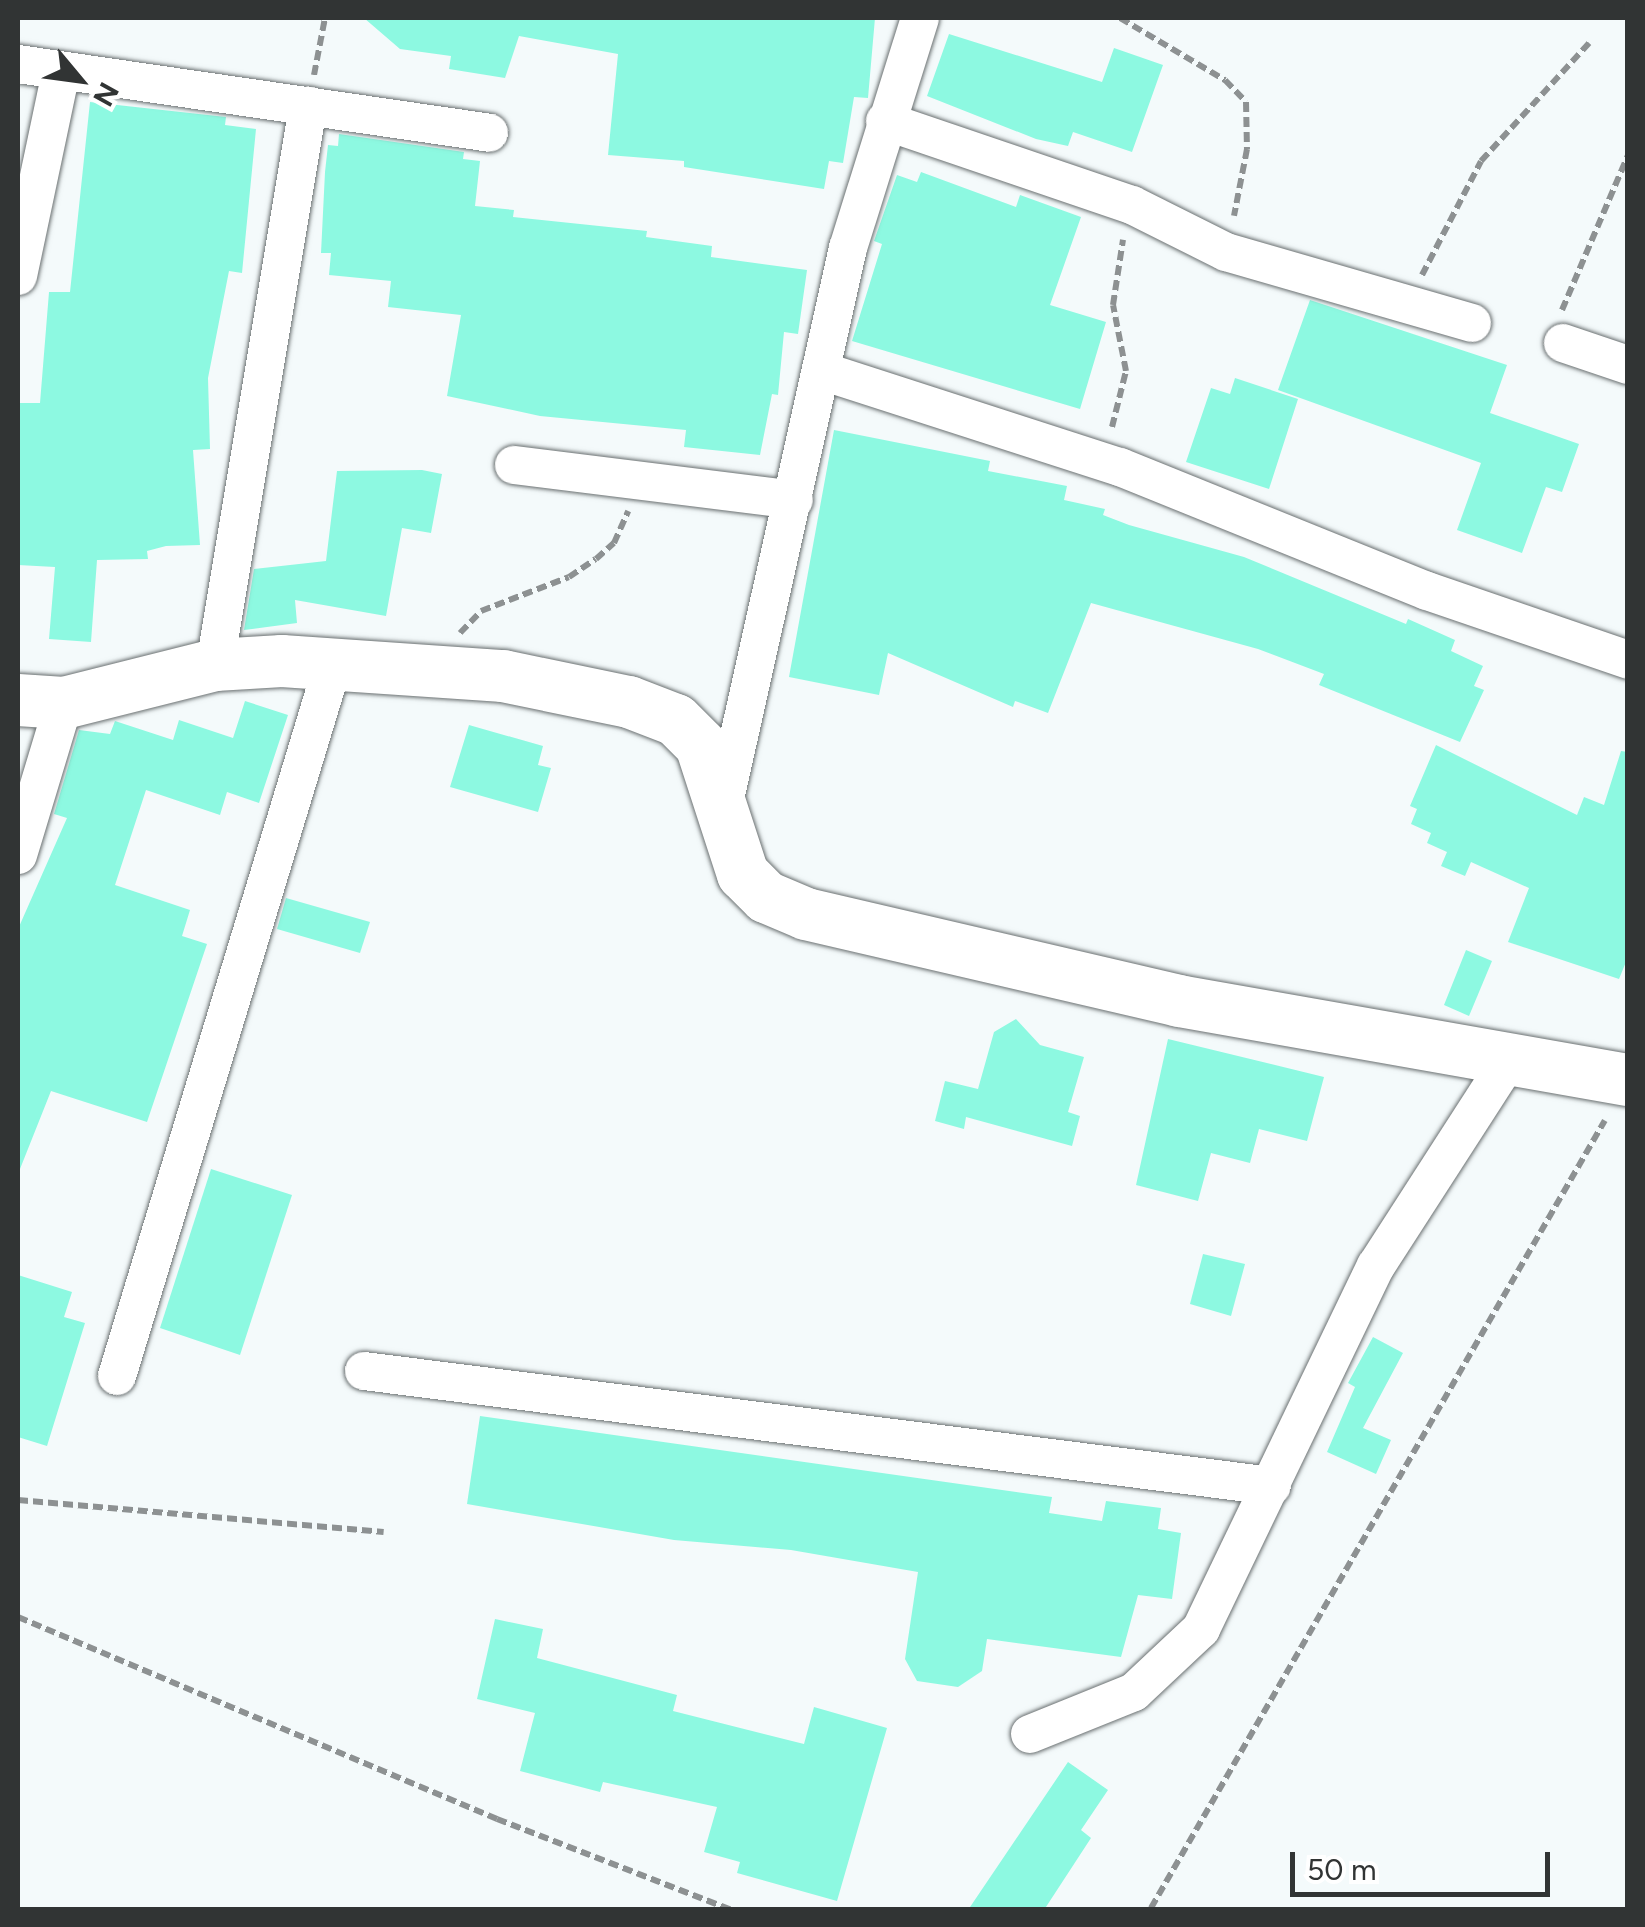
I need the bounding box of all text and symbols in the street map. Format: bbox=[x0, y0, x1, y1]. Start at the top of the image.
north arrow bbox=[30, 30, 130, 130]
text: N bbox=[86, 77, 126, 112]
scale bar bbox=[1295, 1832, 1555, 1894]
text: 50 m bbox=[1307, 1851, 1376, 1888]

